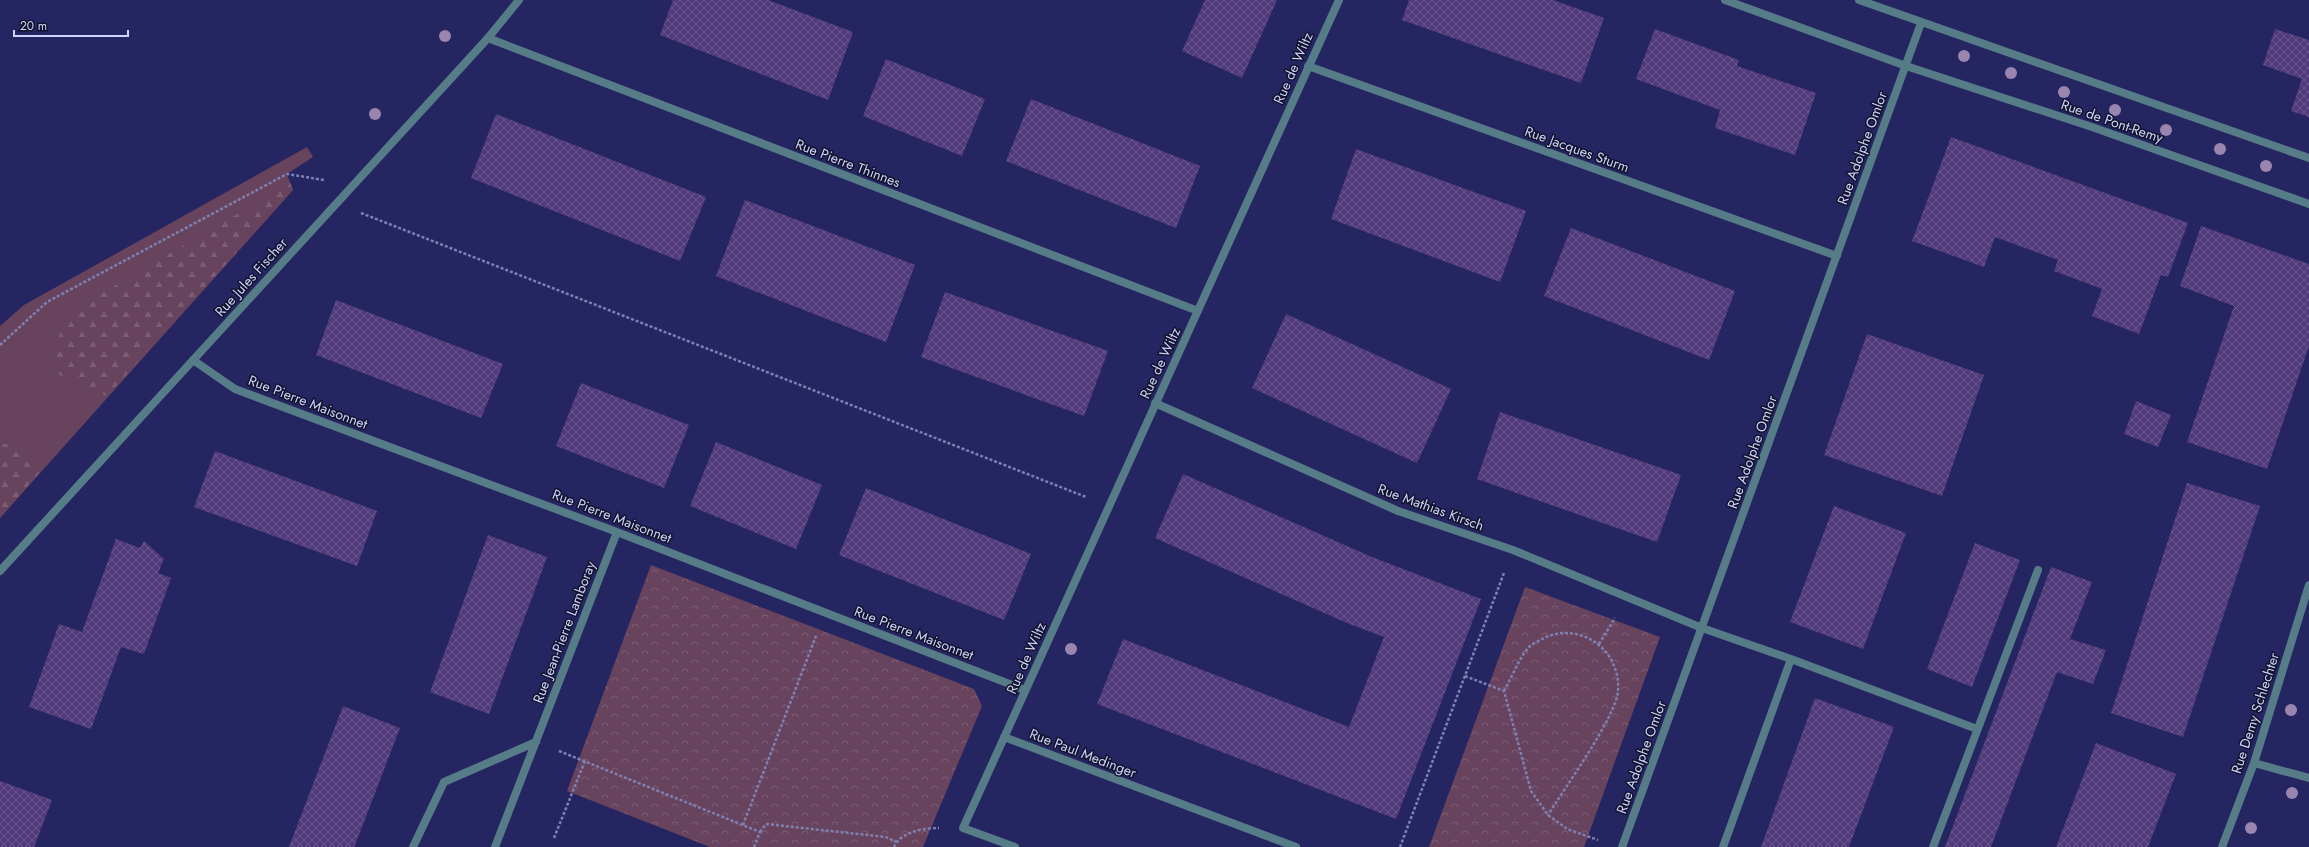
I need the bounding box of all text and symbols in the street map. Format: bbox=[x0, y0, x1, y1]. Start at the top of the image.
scale bar bbox=[14, 12, 128, 38]
text: 20 m bbox=[20, 17, 47, 35]
street label: Rue de Wiltz bbox=[1268, 28, 1318, 107]
street label: Rue Adolphe Omlor bbox=[1832, 88, 1892, 207]
street label: Rue de Pont-Remy bbox=[2058, 94, 2166, 148]
street label: Rue Jacques Sturm bbox=[1522, 121, 1632, 177]
street label: Rue Pierre Thinnes bbox=[793, 134, 904, 192]
street label: Rue Jules Fischer bbox=[210, 233, 292, 321]
street label: Rue de Wiltz bbox=[1135, 324, 1185, 402]
street label: Rue Pierre Maisonnet bbox=[246, 370, 371, 434]
street label: Rue Adolphe Omlor bbox=[1722, 392, 1782, 511]
street label: Rue Mathias Kirsch bbox=[1375, 479, 1487, 535]
street label: Rue Pierre Maisonnet bbox=[550, 484, 675, 548]
street label: Rue Jean-Pierre Lamboray bbox=[528, 557, 601, 706]
street label: Rue Pierre Maisonnet bbox=[852, 601, 977, 665]
street label: Rue de Wiltz bbox=[1001, 618, 1051, 697]
street label: Rue Demy Schlechter bbox=[2226, 650, 2284, 776]
street label: Rue Adolphe Omlor bbox=[1611, 697, 1671, 816]
street label: Rue Paul Medinger bbox=[1027, 723, 1139, 783]

